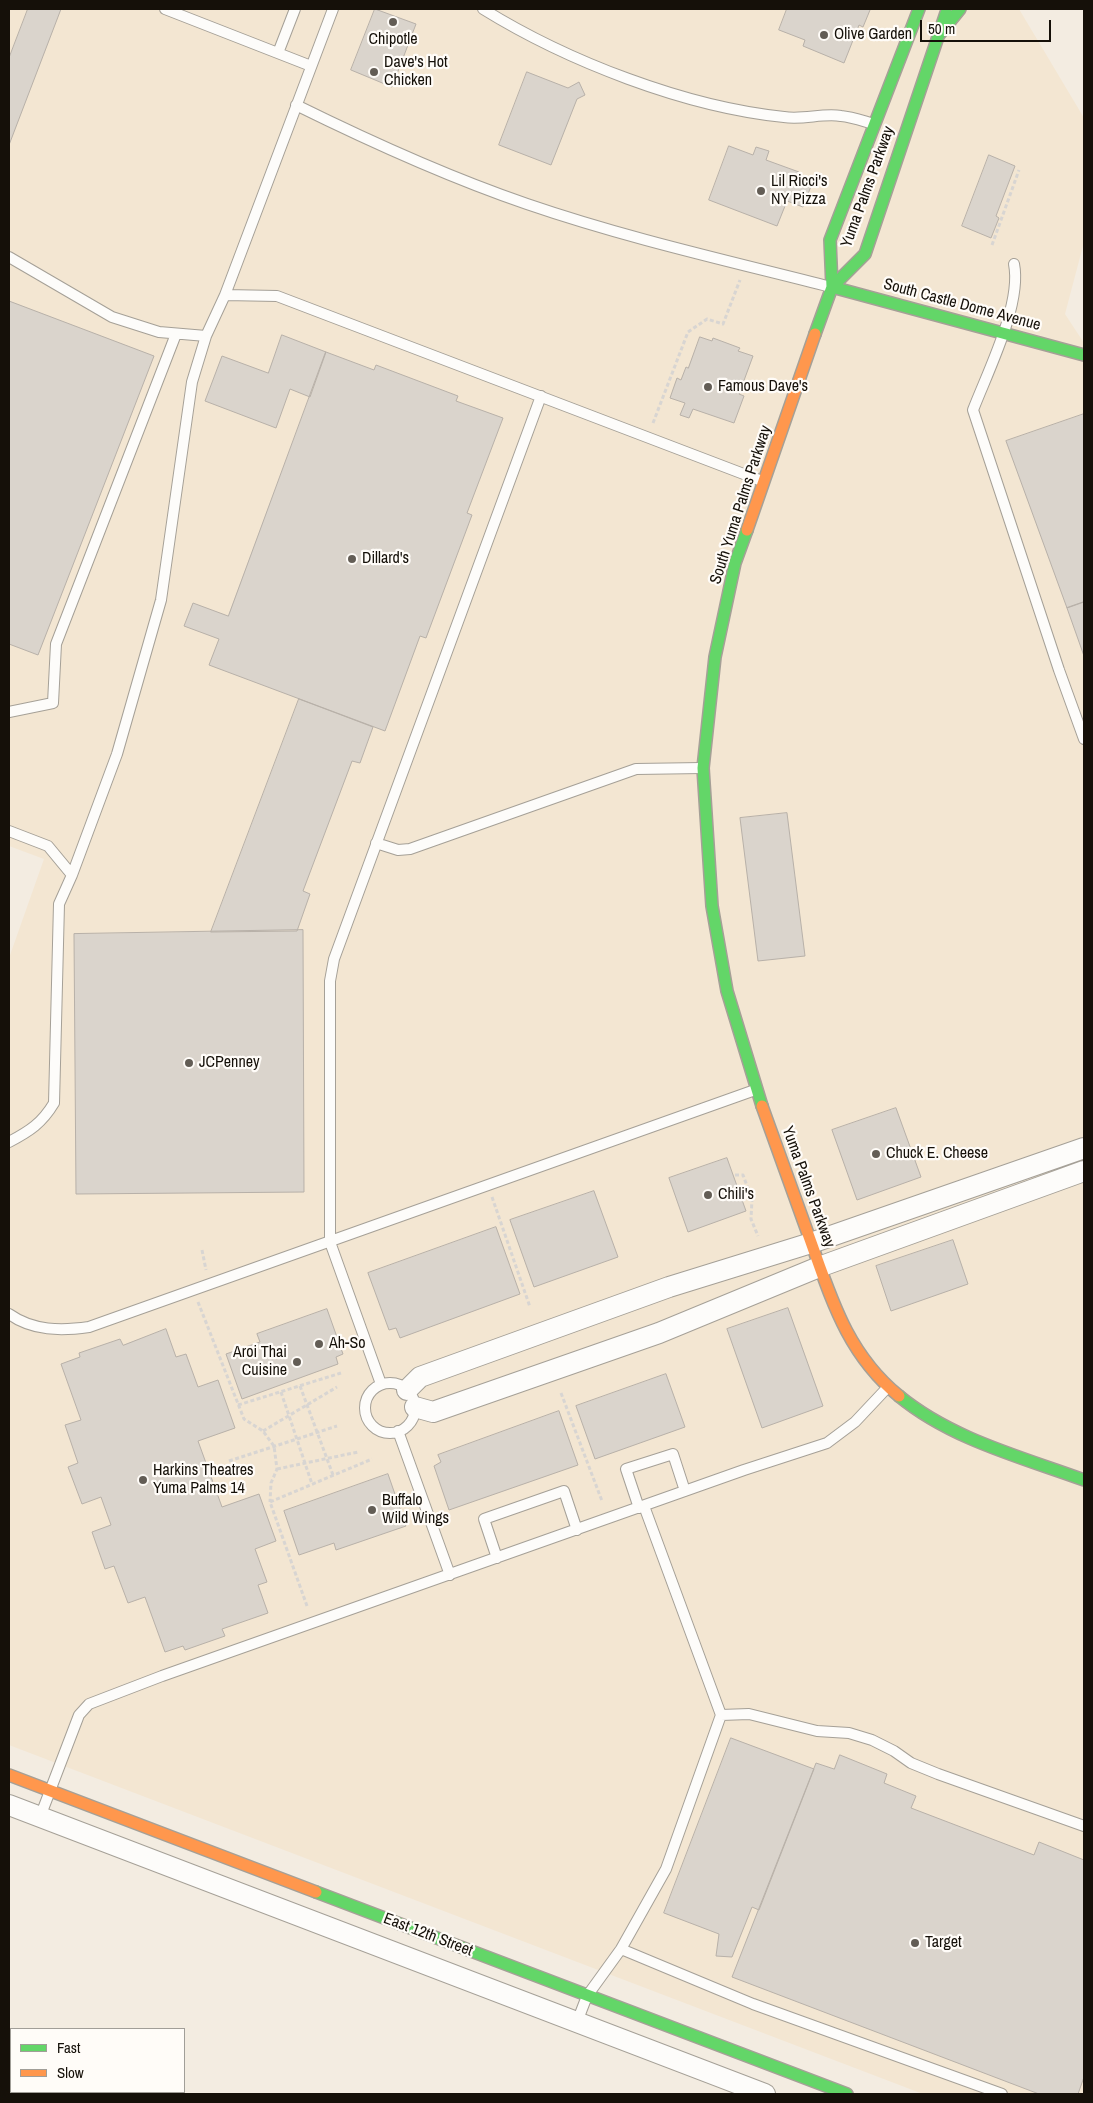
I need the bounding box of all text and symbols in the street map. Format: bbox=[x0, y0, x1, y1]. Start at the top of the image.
scale bar bbox=[923, 10, 1054, 42]
marker: Chipotle bbox=[387, 16, 399, 28]
text: 50 m bbox=[928, 18, 955, 39]
place label: Olive Garden bbox=[834, 25, 912, 45]
marker: Olive Garden bbox=[818, 29, 830, 41]
place label: Chipotle bbox=[369, 30, 417, 50]
place label: Dave's Hot Chicken bbox=[384, 53, 448, 91]
marker: Dave's Hot Chicken bbox=[368, 66, 380, 78]
street label: Yuma Palms Parkway bbox=[837, 124, 899, 250]
place label: Lil Ricci's NY Pizza bbox=[771, 172, 827, 210]
marker: Lil Ricci's NY Pizza bbox=[755, 185, 767, 197]
street label: South Castle Dome Avenue bbox=[881, 275, 1043, 335]
place label: Famous Dave's bbox=[718, 377, 808, 397]
marker: Famous Dave's bbox=[702, 381, 714, 393]
street label: South Yuma Palms Parkway bbox=[706, 423, 776, 587]
place label: Dillard's bbox=[362, 549, 409, 569]
marker: Dillard's bbox=[346, 553, 358, 565]
place label: JCPenney bbox=[199, 1053, 260, 1073]
marker: JCPenney bbox=[183, 1057, 195, 1069]
street label: Yuma Palms Parkway bbox=[777, 1124, 839, 1250]
place label: Chuck E. Cheese bbox=[886, 1144, 988, 1164]
marker: Chuck E. Cheese bbox=[870, 1148, 882, 1160]
place label: Chili's bbox=[718, 1185, 754, 1205]
marker: Chili's bbox=[702, 1189, 714, 1201]
place label: Ah-So bbox=[329, 1334, 365, 1354]
marker: Ah-So bbox=[313, 1338, 325, 1350]
place label: Aroi Thai Cuisine bbox=[233, 1343, 287, 1381]
marker: Aroi Thai Cuisine bbox=[291, 1356, 303, 1368]
place label: Harkins Theatres Yuma Palms 14 bbox=[153, 1461, 254, 1499]
marker: Harkins Theatres Yuma Palms 14 bbox=[137, 1474, 149, 1486]
place label: Buffalo Wild Wings bbox=[382, 1491, 449, 1529]
marker: Buffalo Wild Wings bbox=[366, 1504, 378, 1516]
street label: East 12th Street bbox=[381, 1909, 475, 1961]
place label: Target bbox=[925, 1933, 962, 1953]
marker: Target bbox=[909, 1937, 921, 1949]
legend bbox=[10, 2028, 185, 2093]
text: Fast bbox=[57, 2037, 80, 2058]
text: Slow bbox=[57, 2062, 84, 2083]

